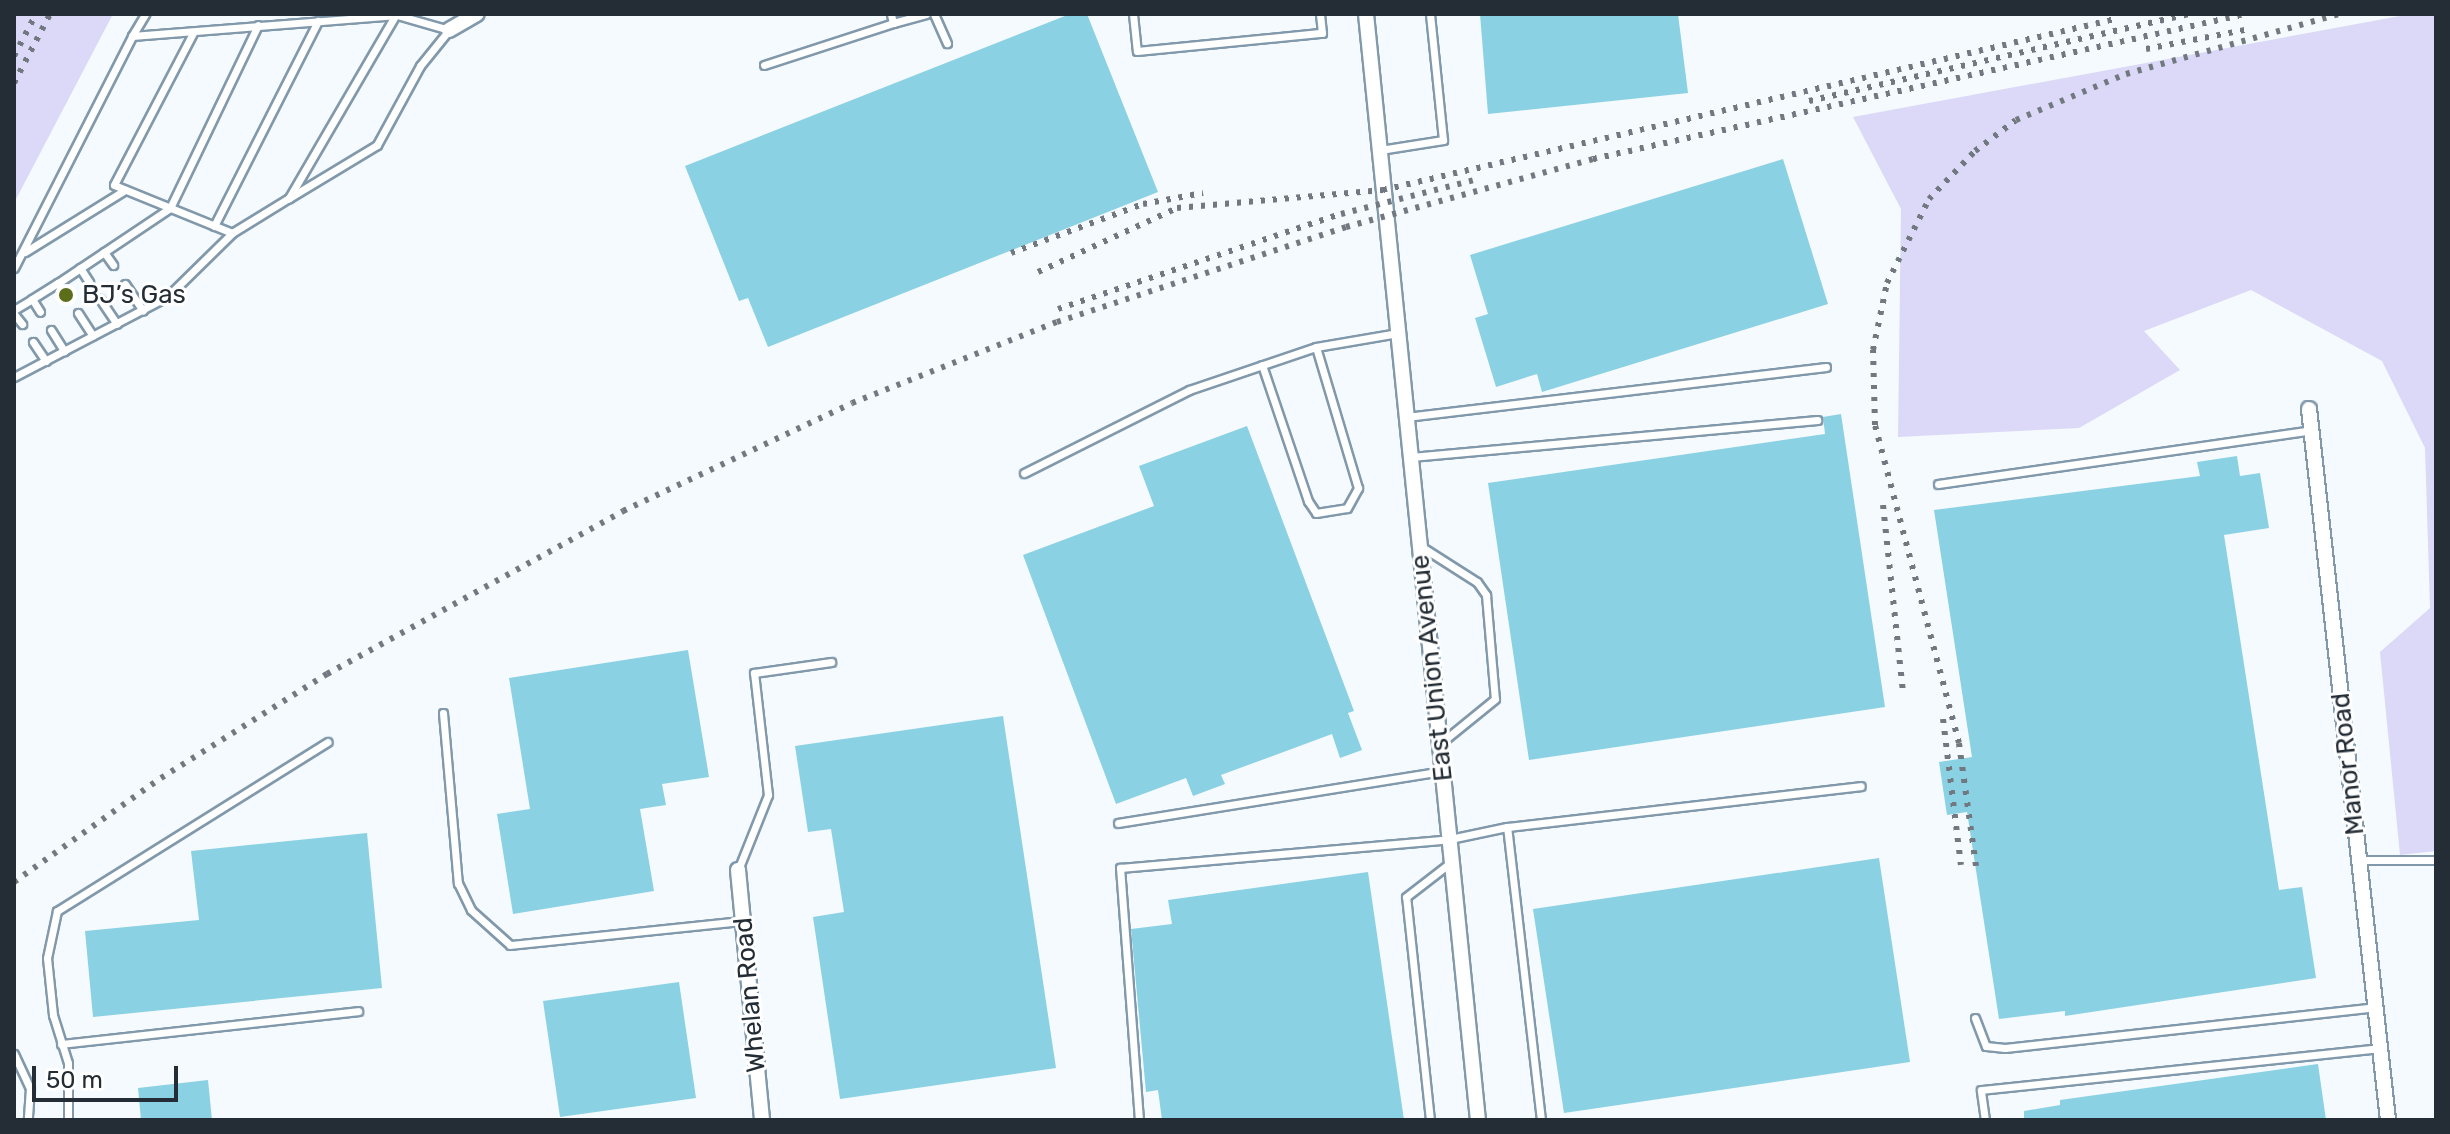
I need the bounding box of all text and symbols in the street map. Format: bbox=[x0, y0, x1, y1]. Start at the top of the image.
place label: BJ’s Gas bbox=[82, 279, 186, 311]
marker: BJ’s Gas bbox=[57, 286, 75, 304]
street label: East Union Avenue bbox=[1405, 553, 1459, 783]
street label: Manor Road bbox=[2325, 691, 2371, 837]
street label: Whelan Road bbox=[728, 916, 772, 1074]
scale bar bbox=[36, 1050, 182, 1100]
text: 50 m bbox=[46, 1066, 103, 1094]

